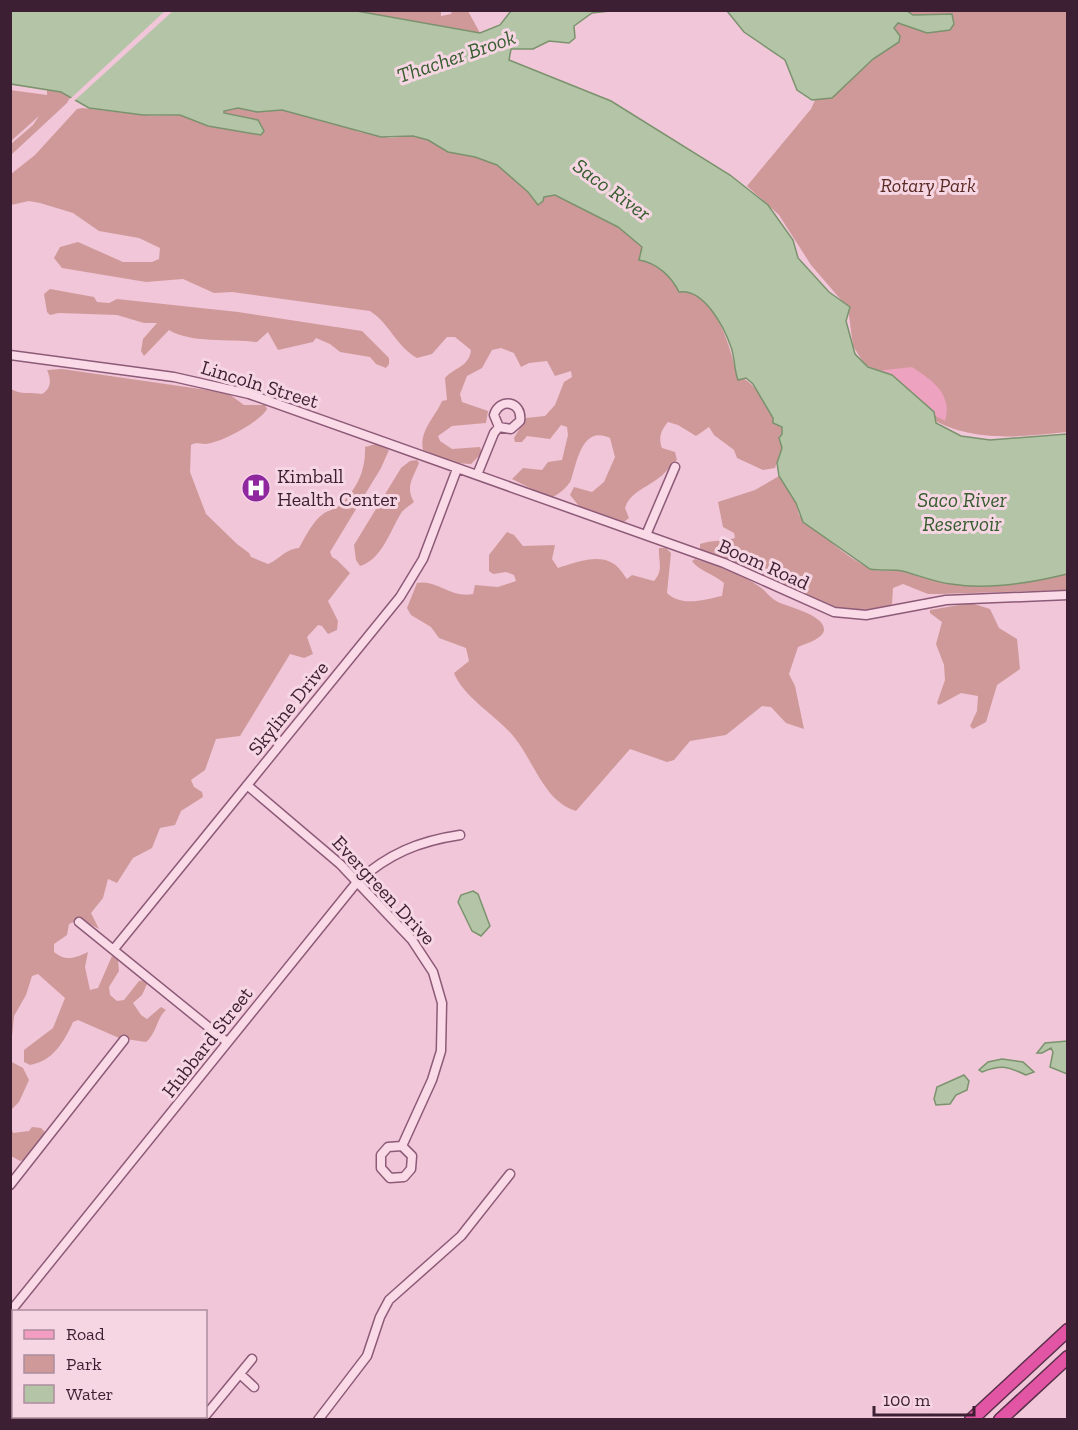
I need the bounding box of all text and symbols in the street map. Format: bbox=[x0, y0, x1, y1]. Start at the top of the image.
water label: Thacher Brook bbox=[394, 24, 518, 88]
water label: Saco River bbox=[568, 153, 656, 226]
park label: Rotary Park bbox=[880, 173, 976, 197]
street label: Lincoln Street bbox=[198, 355, 322, 413]
place label: Kimball Health Center bbox=[277, 464, 398, 511]
hospital icon: Kimball Health Center bbox=[240, 472, 272, 504]
water label: Saco River Reservoir bbox=[917, 487, 1008, 536]
street label: Boom Road bbox=[715, 533, 813, 595]
street label: Skyline Drive bbox=[243, 656, 333, 760]
street label: Evergreen Drive bbox=[327, 830, 441, 950]
street label: Hubbard Street bbox=[156, 982, 258, 1102]
legend bbox=[12, 1310, 207, 1418]
text: Road bbox=[66, 1323, 105, 1345]
text: Park bbox=[66, 1353, 102, 1375]
scale bar bbox=[874, 1379, 974, 1417]
text: Water bbox=[66, 1383, 113, 1405]
text: 100 m bbox=[883, 1389, 931, 1411]

